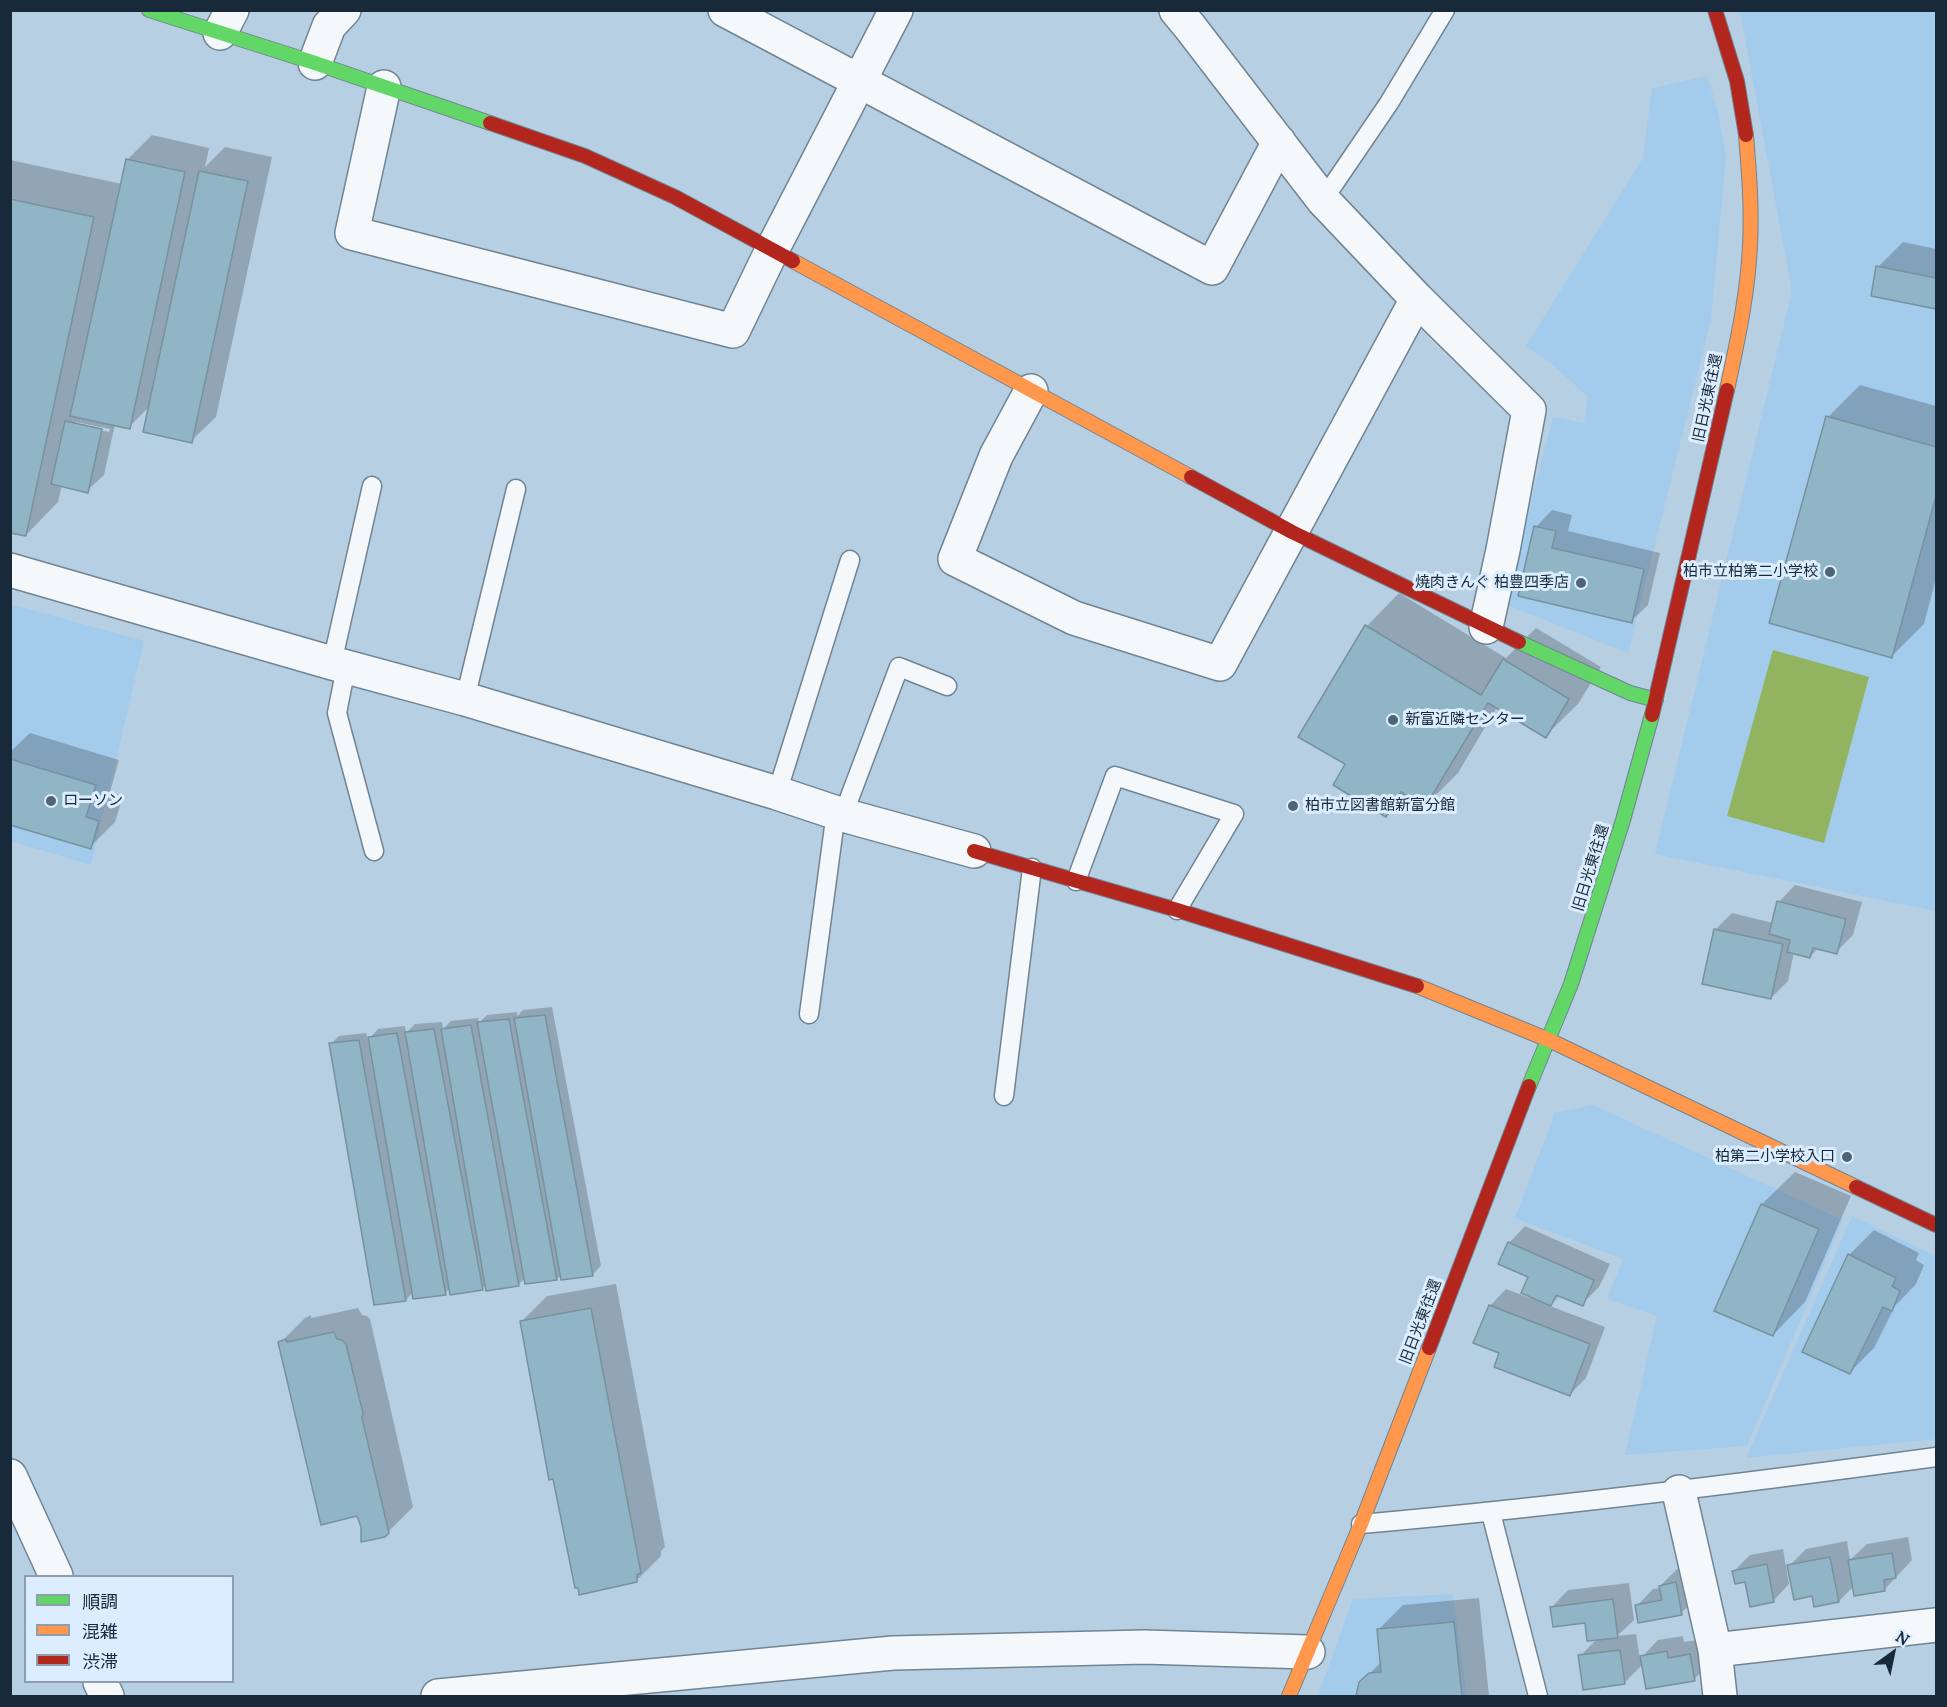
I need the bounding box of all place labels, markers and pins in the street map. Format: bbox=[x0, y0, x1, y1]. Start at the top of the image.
place label: 柏市立柏第二小学校 bbox=[1683, 563, 1818, 581]
marker: 柏市立柏第二小学校 bbox=[1823, 565, 1837, 579]
place label: 焼肉きんぐ 柏豊四季店 bbox=[1415, 574, 1569, 592]
marker: 焼肉きんぐ 柏豊四季店 bbox=[1574, 576, 1588, 590]
place label: 新富近隣センター bbox=[1405, 711, 1525, 729]
marker: 新富近隣センター bbox=[1386, 713, 1400, 727]
place label: ローソン bbox=[63, 792, 123, 810]
marker: ローソン bbox=[44, 794, 58, 808]
place label: 柏市立図書館新富分館 bbox=[1305, 797, 1455, 815]
marker: 柏市立図書館新富分館 bbox=[1286, 799, 1300, 813]
place label: 柏第二小学校入口 bbox=[1715, 1148, 1835, 1166]
marker: 柏第二小学校入口 bbox=[1840, 1150, 1854, 1164]

